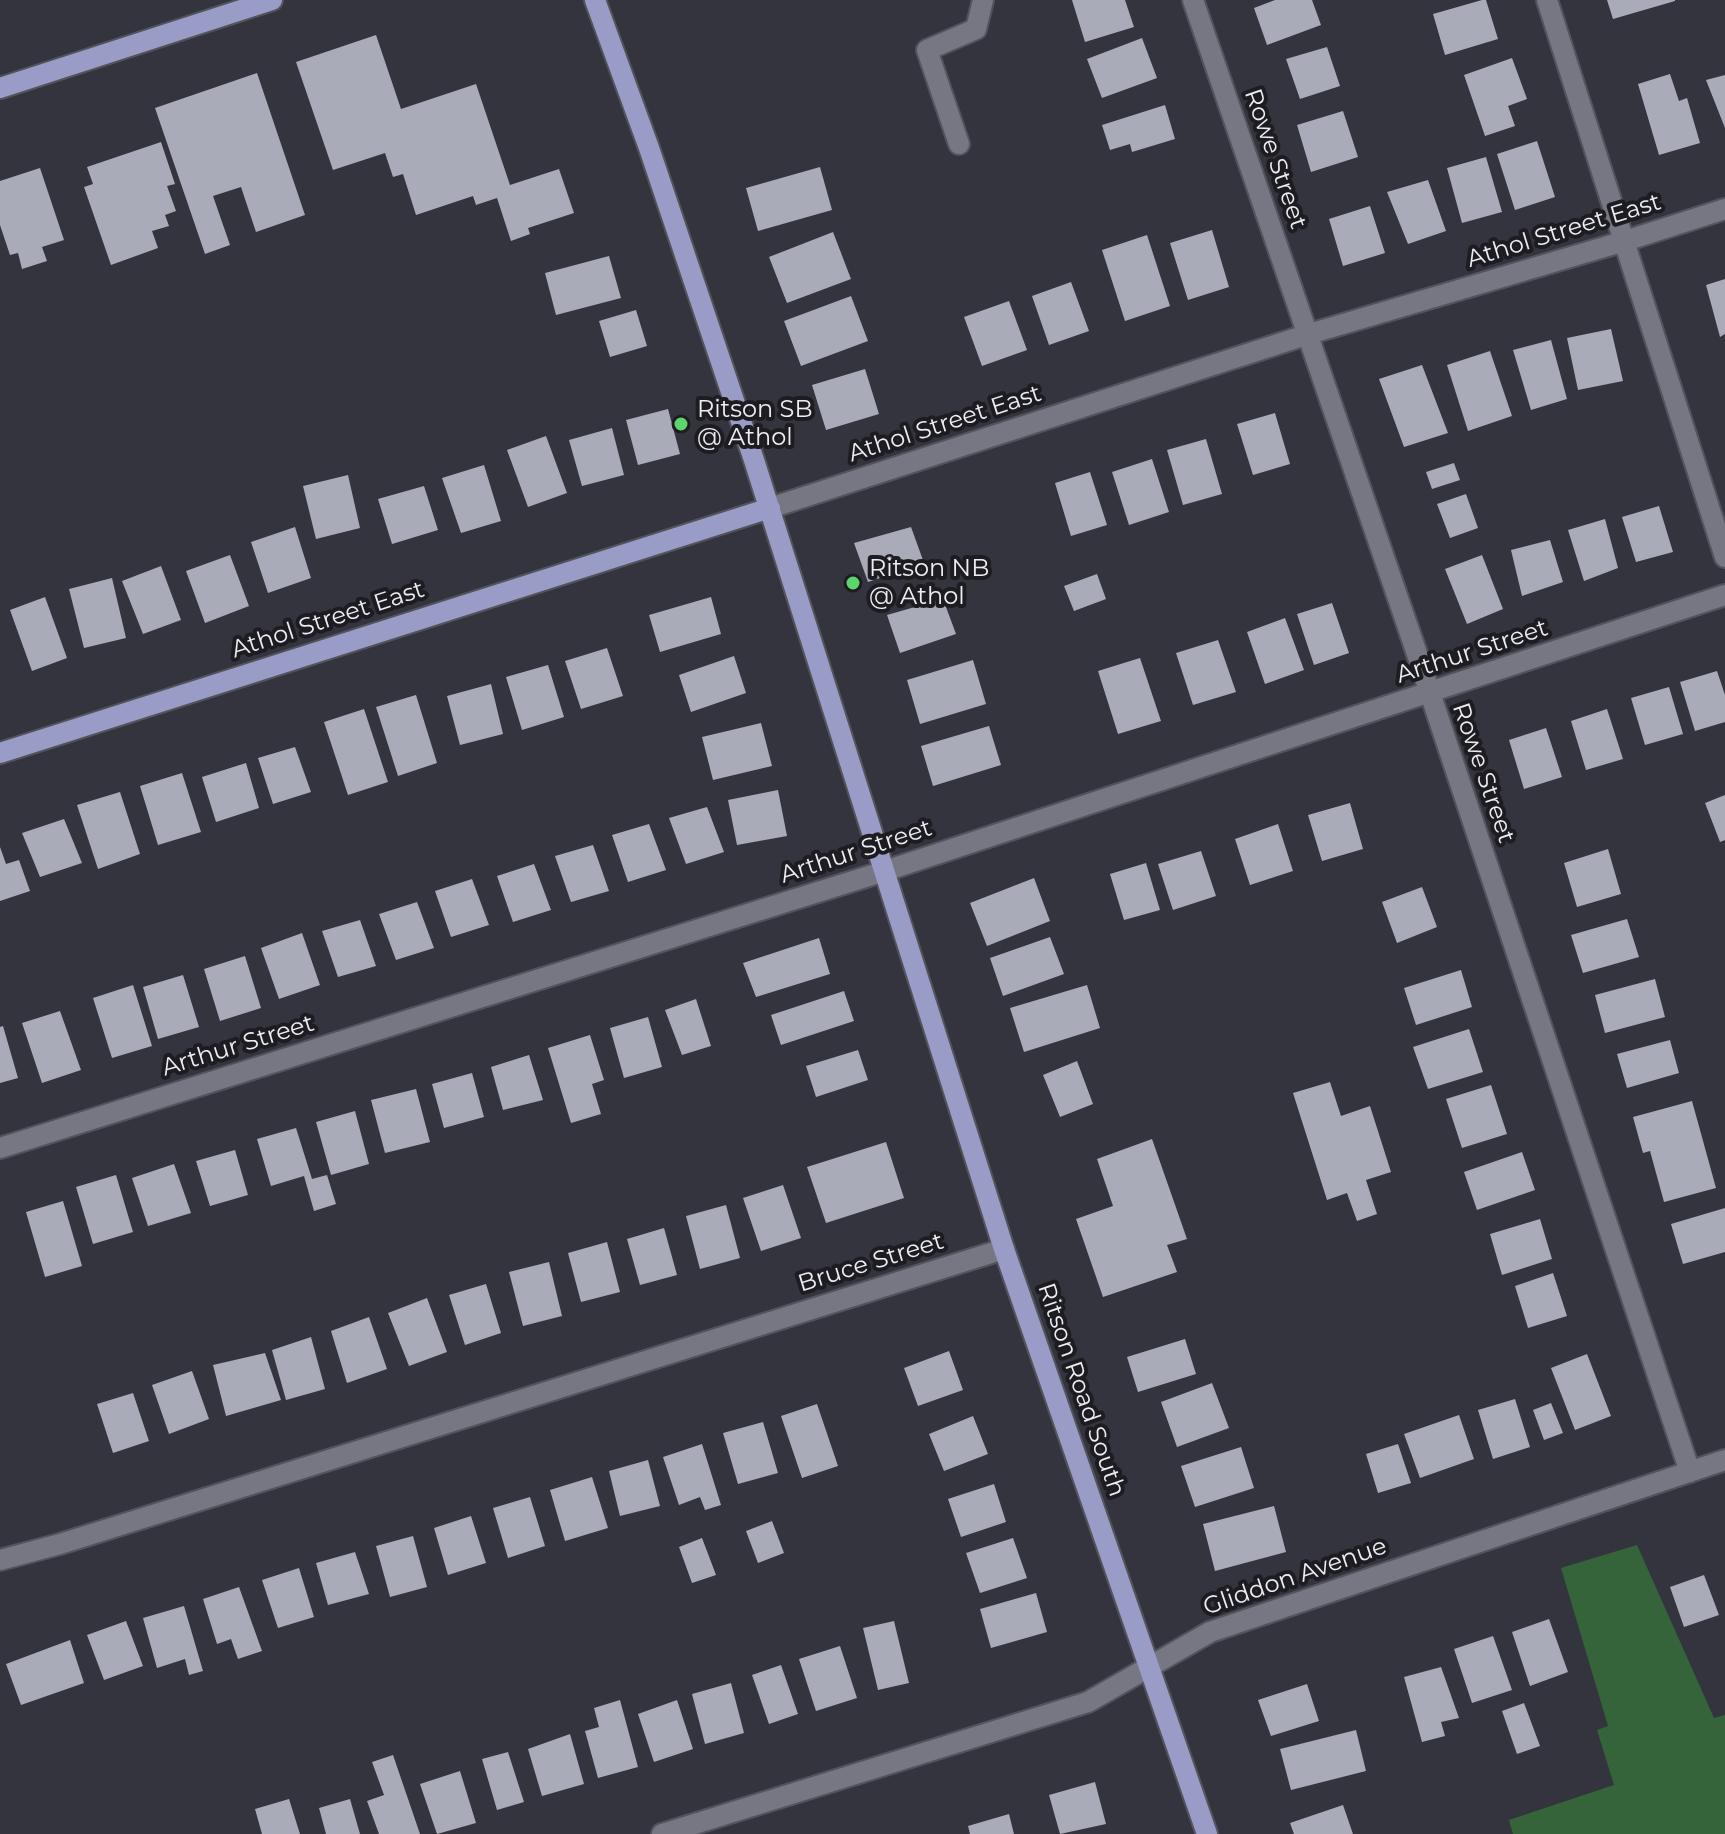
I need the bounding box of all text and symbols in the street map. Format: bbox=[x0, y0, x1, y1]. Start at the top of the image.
street label: Rowe Street bbox=[1238, 85, 1312, 233]
street label: Athol Street East bbox=[1464, 188, 1664, 274]
street label: Athol Street East bbox=[845, 379, 1045, 469]
place label: Ritson SB @ Athol bbox=[697, 396, 812, 452]
marker: Ritson SB @ Athol bbox=[672, 415, 690, 433]
place label: Ritson NB @ Athol bbox=[869, 555, 989, 611]
marker: Ritson NB @ Athol bbox=[844, 574, 862, 592]
street label: Athol Street East bbox=[228, 575, 428, 665]
street label: Arthur Street bbox=[1393, 614, 1551, 690]
street label: Rowe Street bbox=[1446, 699, 1520, 847]
street label: Arthur Street bbox=[777, 814, 935, 890]
street label: Arthur Street bbox=[158, 1009, 318, 1083]
street label: Bruce Street bbox=[795, 1227, 947, 1299]
street label: Ritson Road South bbox=[1031, 1280, 1131, 1500]
street label: Gliddon Avenue bbox=[1199, 1532, 1391, 1622]

